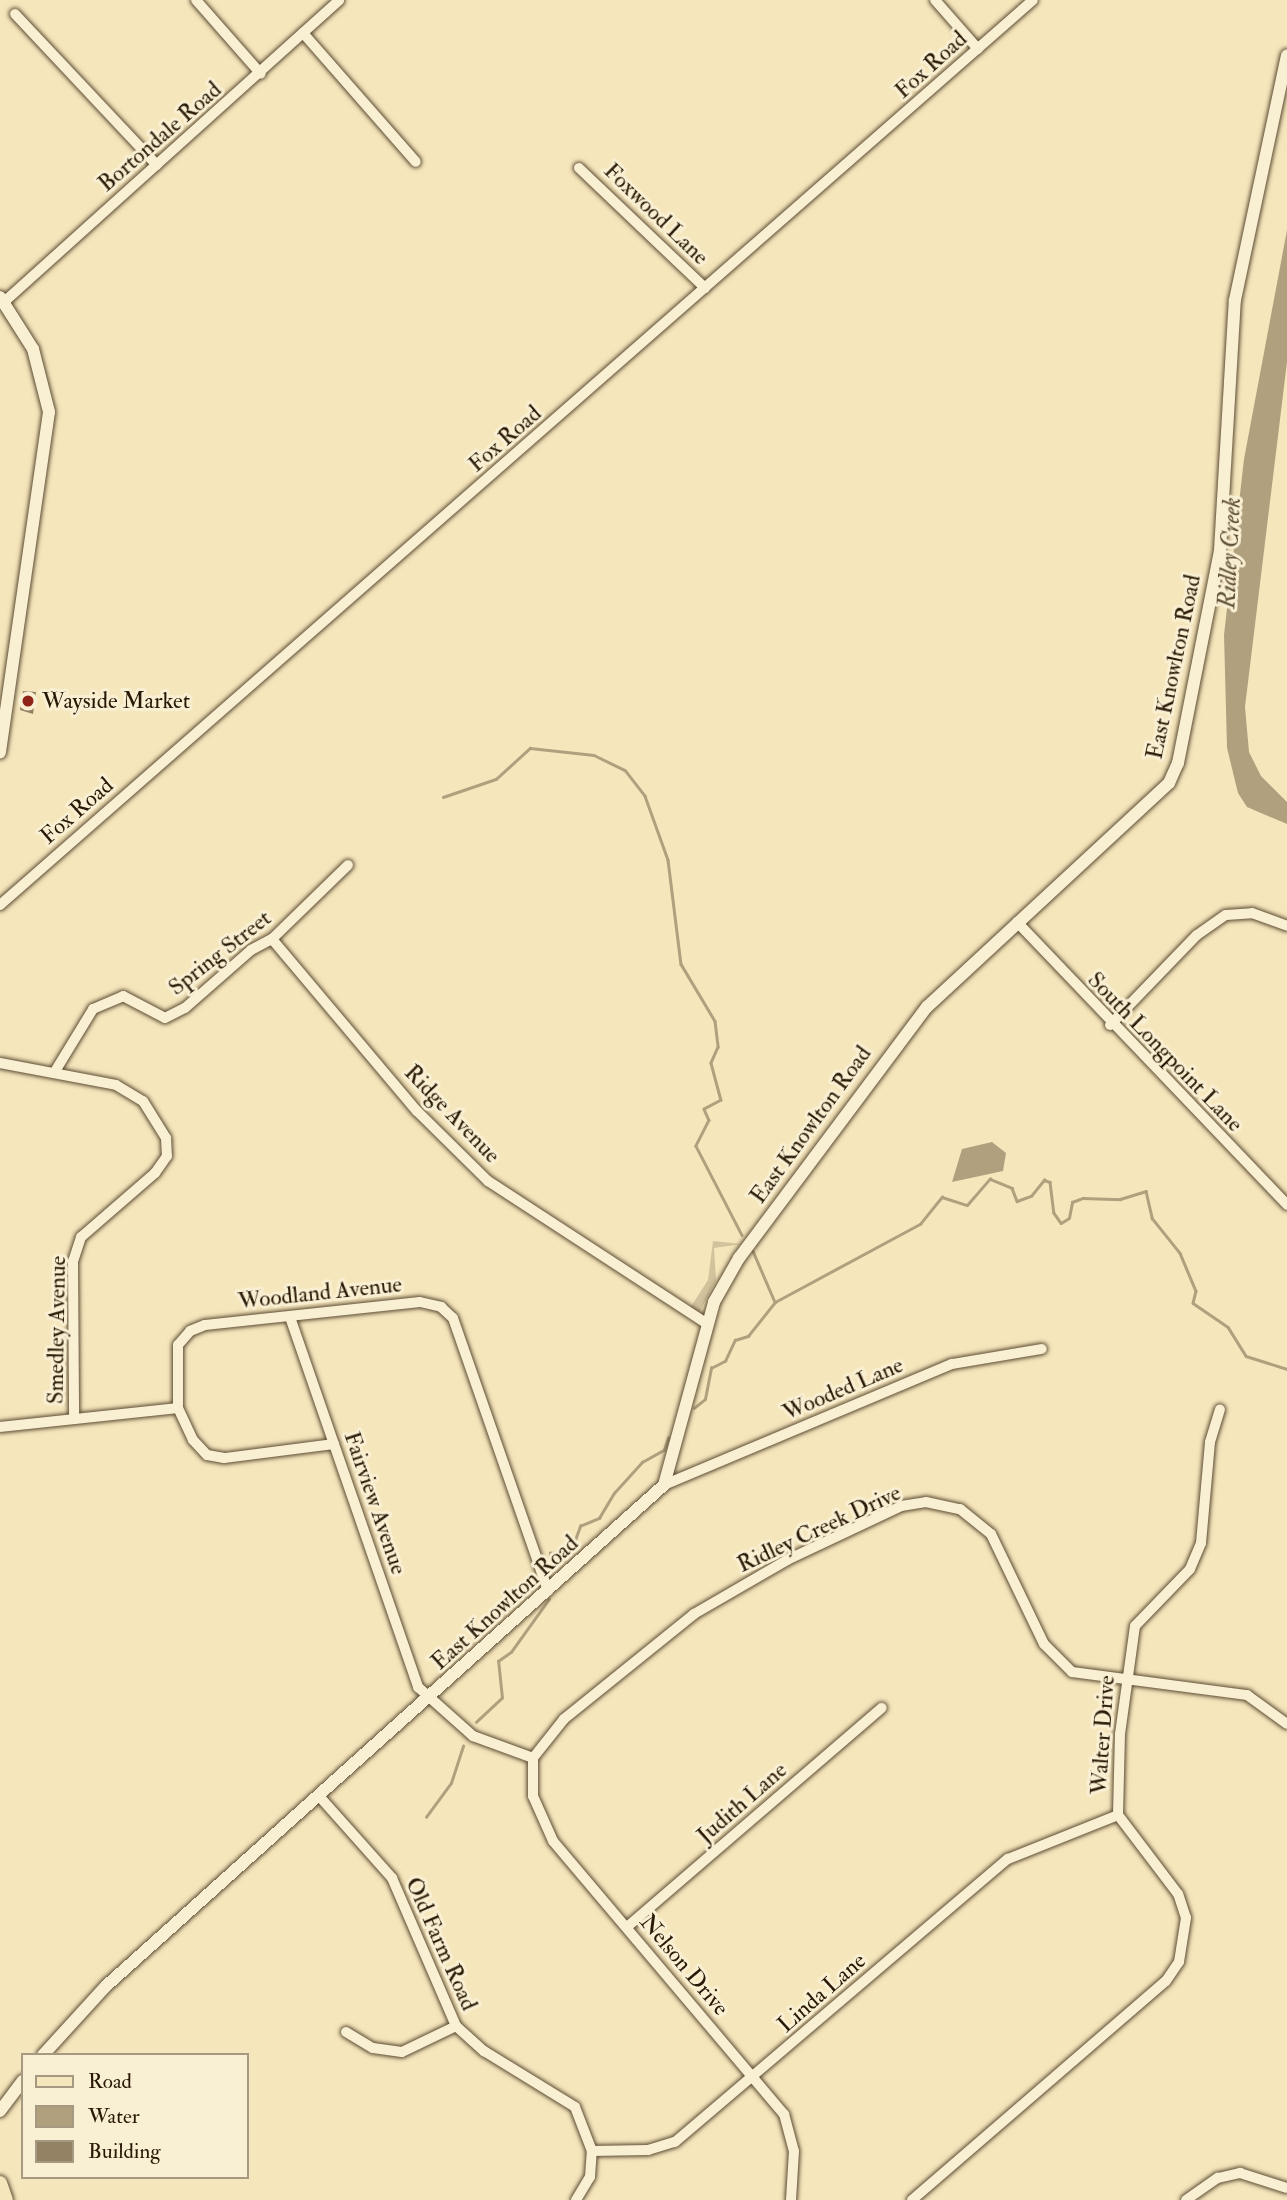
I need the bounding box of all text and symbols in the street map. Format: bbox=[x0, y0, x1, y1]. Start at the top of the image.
street label: Fox Road bbox=[889, 25, 973, 105]
street label: Bortondale Road bbox=[93, 76, 227, 198]
street label: Foxwood Lane bbox=[598, 157, 714, 271]
street label: Fox Road bbox=[463, 400, 547, 478]
water label: Ridley Creek bbox=[1213, 497, 1247, 609]
street label: East Knowlton Road bbox=[1141, 572, 1207, 762]
place label: Wayside Market bbox=[42, 687, 190, 715]
marker: Wayside Market bbox=[20, 693, 36, 709]
street label: Fox Road bbox=[35, 772, 119, 850]
street label: Spring Street bbox=[163, 904, 277, 1002]
street label: South Longpoint Lane bbox=[1082, 966, 1248, 1138]
street label: East Knowlton Road bbox=[745, 1041, 877, 1209]
street label: Ridge Avenue bbox=[398, 1059, 506, 1169]
street label: Smedley Avenue bbox=[42, 1256, 72, 1404]
street label: Woodland Avenue bbox=[237, 1271, 403, 1315]
street label: Wooded Lane bbox=[779, 1351, 907, 1427]
street label: Fairview Avenue bbox=[338, 1428, 412, 1578]
street label: Ridley Creek Drive bbox=[733, 1479, 905, 1579]
street label: East Knowlton Road bbox=[426, 1530, 584, 1676]
street label: Walter Drive bbox=[1085, 1674, 1121, 1796]
street label: Judith Lane bbox=[691, 1757, 793, 1849]
street label: Old Farm Road bbox=[399, 1873, 483, 2015]
street label: Nelson Drive bbox=[634, 1909, 734, 2021]
street label: Linda Lane bbox=[772, 1947, 872, 2039]
legend bbox=[21, 2053, 248, 2179]
text: Road bbox=[88, 2068, 132, 2095]
text: Water bbox=[88, 2103, 140, 2130]
text: Building bbox=[88, 2138, 161, 2165]

